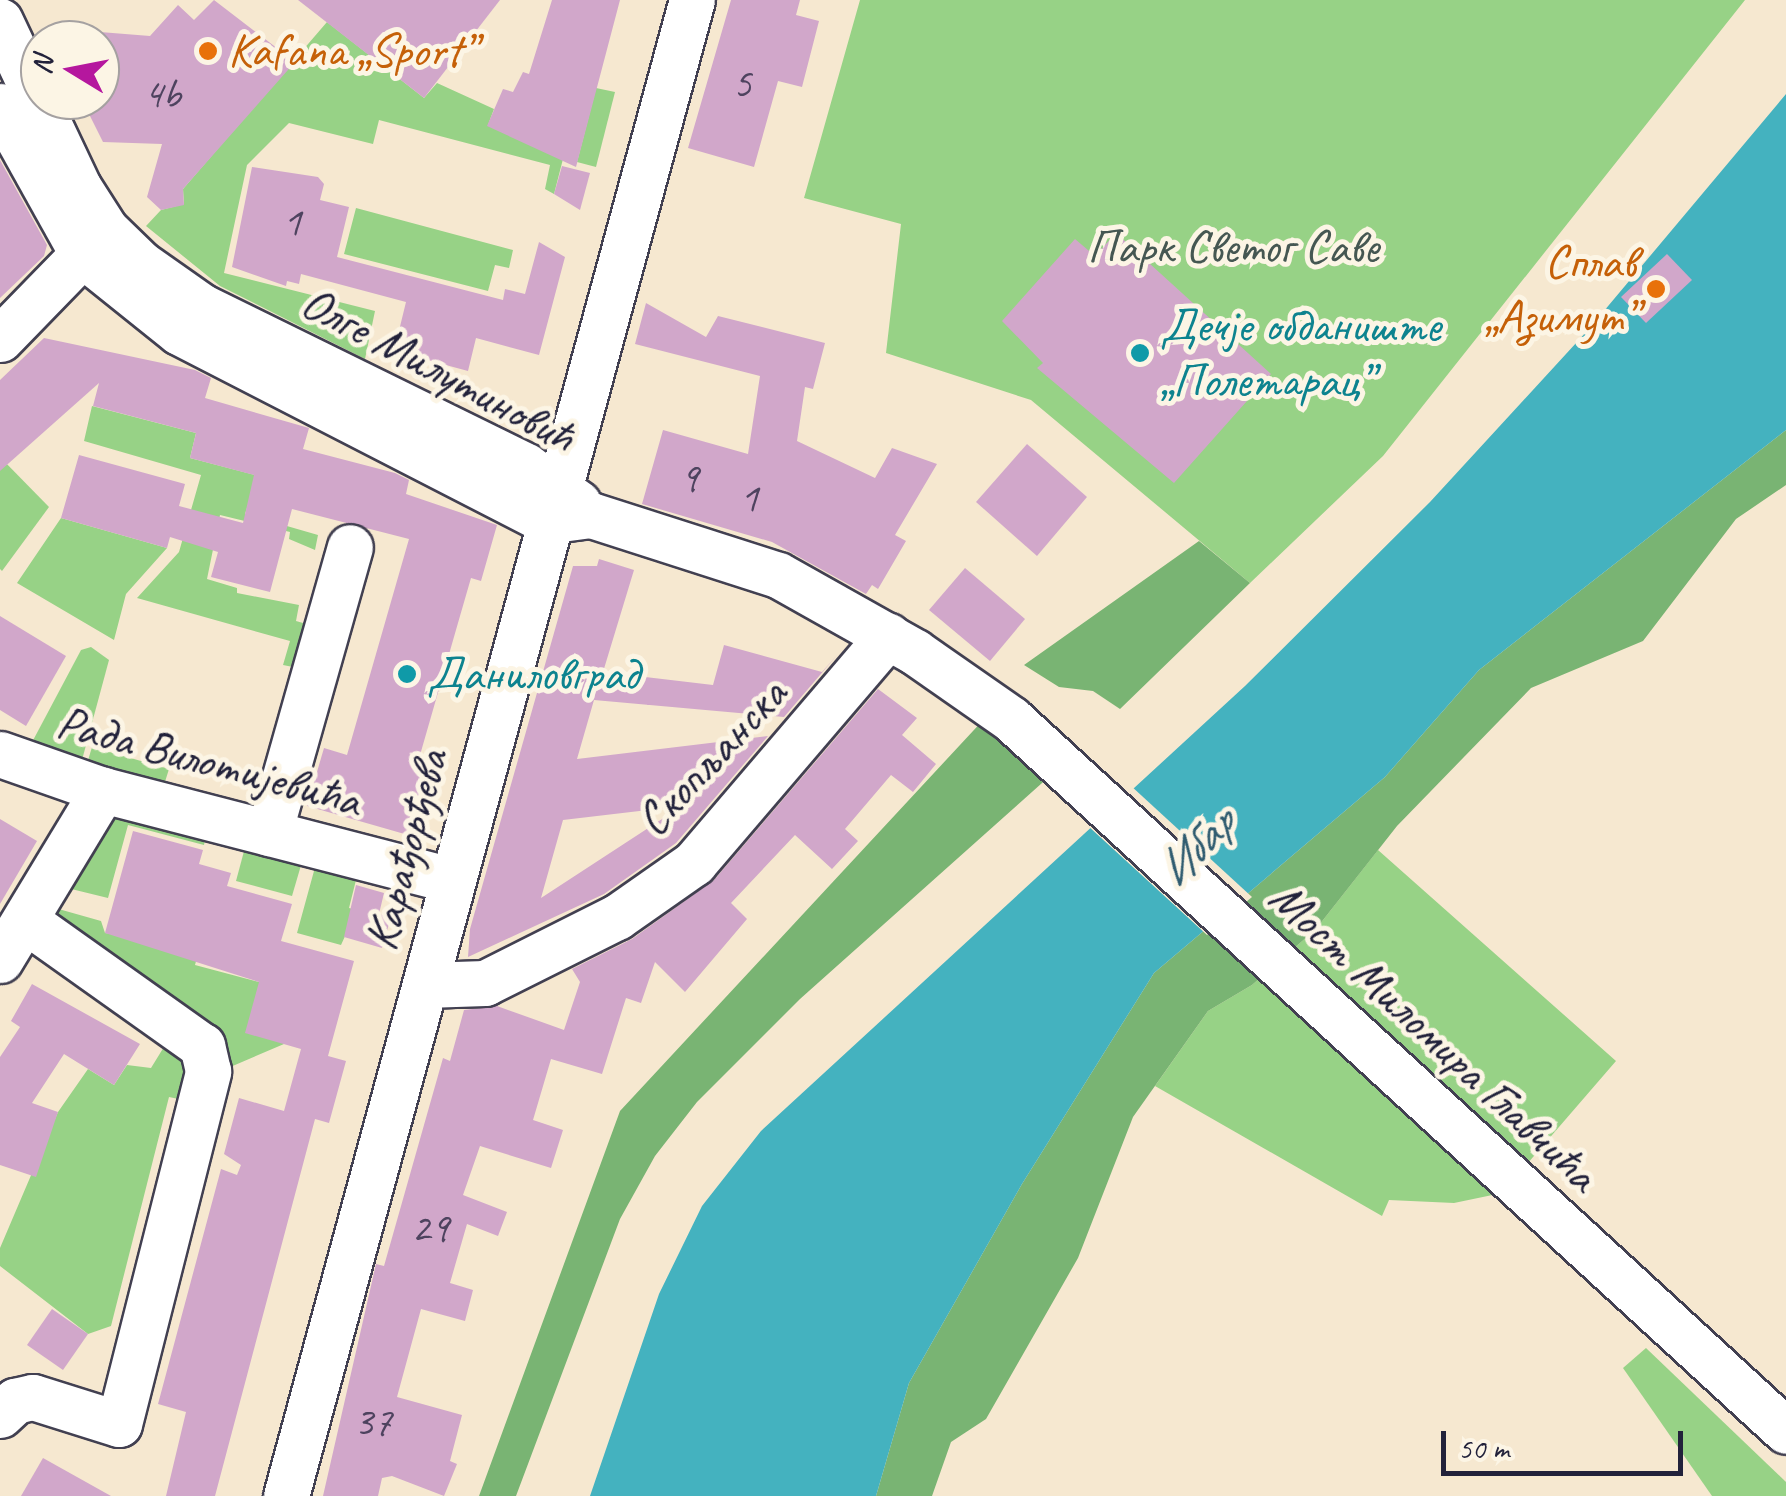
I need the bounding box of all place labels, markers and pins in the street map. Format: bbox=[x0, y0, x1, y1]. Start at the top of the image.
place label: Kafana „Sport” bbox=[228, 22, 474, 80]
marker: Kafana „Sport” bbox=[197, 40, 219, 62]
place label: Сплав „Азимут” bbox=[1484, 232, 1636, 345]
marker: Сплав „Азимут” bbox=[1645, 278, 1667, 300]
place label: Дечје обданиште „Полетарац” bbox=[1160, 296, 1440, 409]
marker: Дечје обданиште „Полетарац” bbox=[1129, 342, 1151, 364]
place label: Даниловград bbox=[427, 645, 639, 703]
marker: Даниловград bbox=[396, 663, 418, 685]

